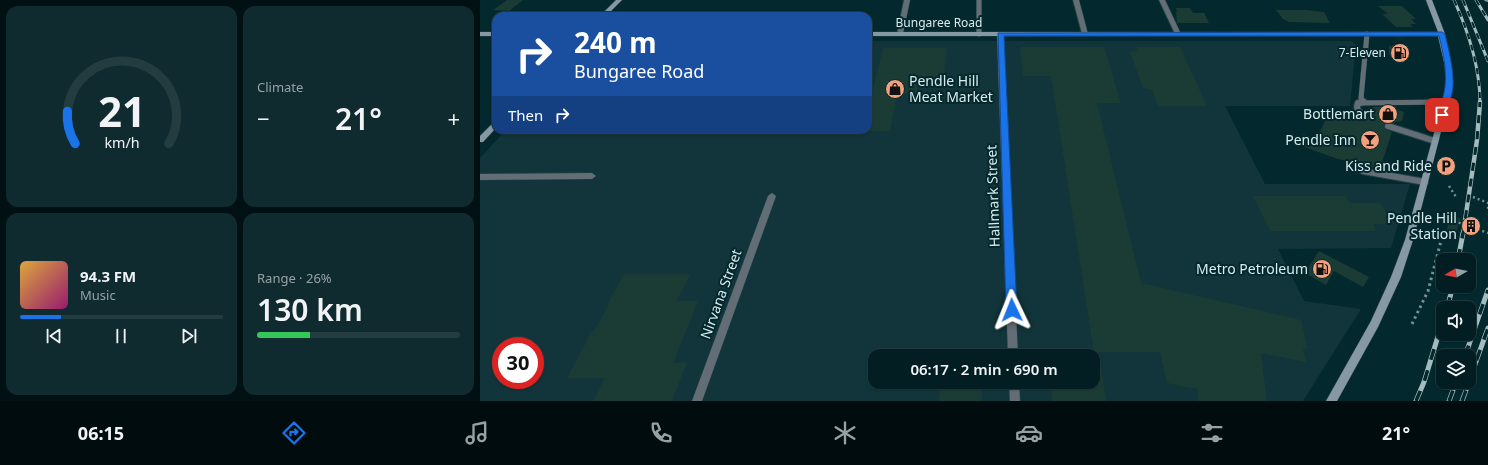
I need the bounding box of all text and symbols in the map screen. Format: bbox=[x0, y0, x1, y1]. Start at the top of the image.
street label: Bungaree Road bbox=[896, 14, 982, 31]
text: 240 m bbox=[574, 23, 657, 61]
icon: right bbox=[508, 28, 560, 80]
fuel station icon: 7-Eleven bbox=[1389, 42, 1411, 64]
place label: 7-Eleven bbox=[1339, 44, 1386, 61]
text: Bungaree Road bbox=[574, 59, 704, 83]
place label: Pendle Hill Meat Market bbox=[909, 71, 993, 106]
text: Climate bbox=[257, 78, 303, 96]
shop icon: Pendle Hill Meat Market bbox=[884, 78, 906, 100]
text: 21 bbox=[98, 83, 145, 139]
text: 21° bbox=[335, 98, 382, 139]
pin bbox=[1425, 98, 1459, 132]
text: − bbox=[257, 103, 270, 133]
text: + bbox=[447, 103, 460, 133]
shop icon: Bottlemart bbox=[1377, 103, 1399, 125]
icon: right bbox=[551, 104, 573, 126]
place label: Bottlemart bbox=[1303, 104, 1374, 123]
icon: arrive bbox=[1431, 104, 1453, 126]
text: Then bbox=[508, 105, 543, 125]
bar icon: Pendle Inn bbox=[1359, 129, 1381, 151]
place label: Pendle Inn bbox=[1285, 130, 1356, 149]
text: km/h bbox=[104, 133, 139, 152]
street label: Hallmark Street bbox=[981, 145, 1004, 248]
parking icon: Kiss and Ride bbox=[1435, 155, 1457, 177]
place label: Kiss and Ride bbox=[1345, 156, 1432, 175]
place label: Pendle Hill Station bbox=[1387, 208, 1457, 243]
building icon: Pendle Hill Station bbox=[1460, 215, 1482, 237]
street label: Nirvana Street bbox=[695, 246, 746, 341]
north arrow bbox=[1436, 253, 1476, 293]
map controls bbox=[1436, 253, 1476, 389]
fuel station icon: Metro Petroleum bbox=[1311, 258, 1333, 280]
place label: Metro Petroleum bbox=[1196, 259, 1308, 278]
text: 94.3 FM bbox=[80, 266, 136, 286]
text: Range · 26% bbox=[257, 269, 332, 287]
text: Music bbox=[80, 286, 116, 304]
text: 130 km bbox=[257, 289, 363, 330]
position arrow bbox=[991, 289, 1033, 331]
button: sound bbox=[1436, 301, 1476, 341]
icon: previous bbox=[43, 325, 65, 347]
icon: pause bbox=[110, 325, 132, 347]
icon: next bbox=[178, 325, 200, 347]
speed limit sign: 30 bbox=[492, 337, 544, 389]
button: layers bbox=[1436, 349, 1476, 389]
text: 06:17 · 2 min · 690 m bbox=[910, 359, 1058, 379]
icon: directions bbox=[280, 419, 308, 447]
icon: music bbox=[463, 419, 491, 447]
icon: phone bbox=[647, 419, 675, 447]
icon: climate bbox=[831, 419, 859, 447]
icon: car bbox=[1015, 419, 1043, 447]
icon: filters bbox=[1198, 419, 1226, 447]
text: 06:15 bbox=[78, 421, 124, 445]
text: 21° bbox=[1382, 421, 1410, 445]

